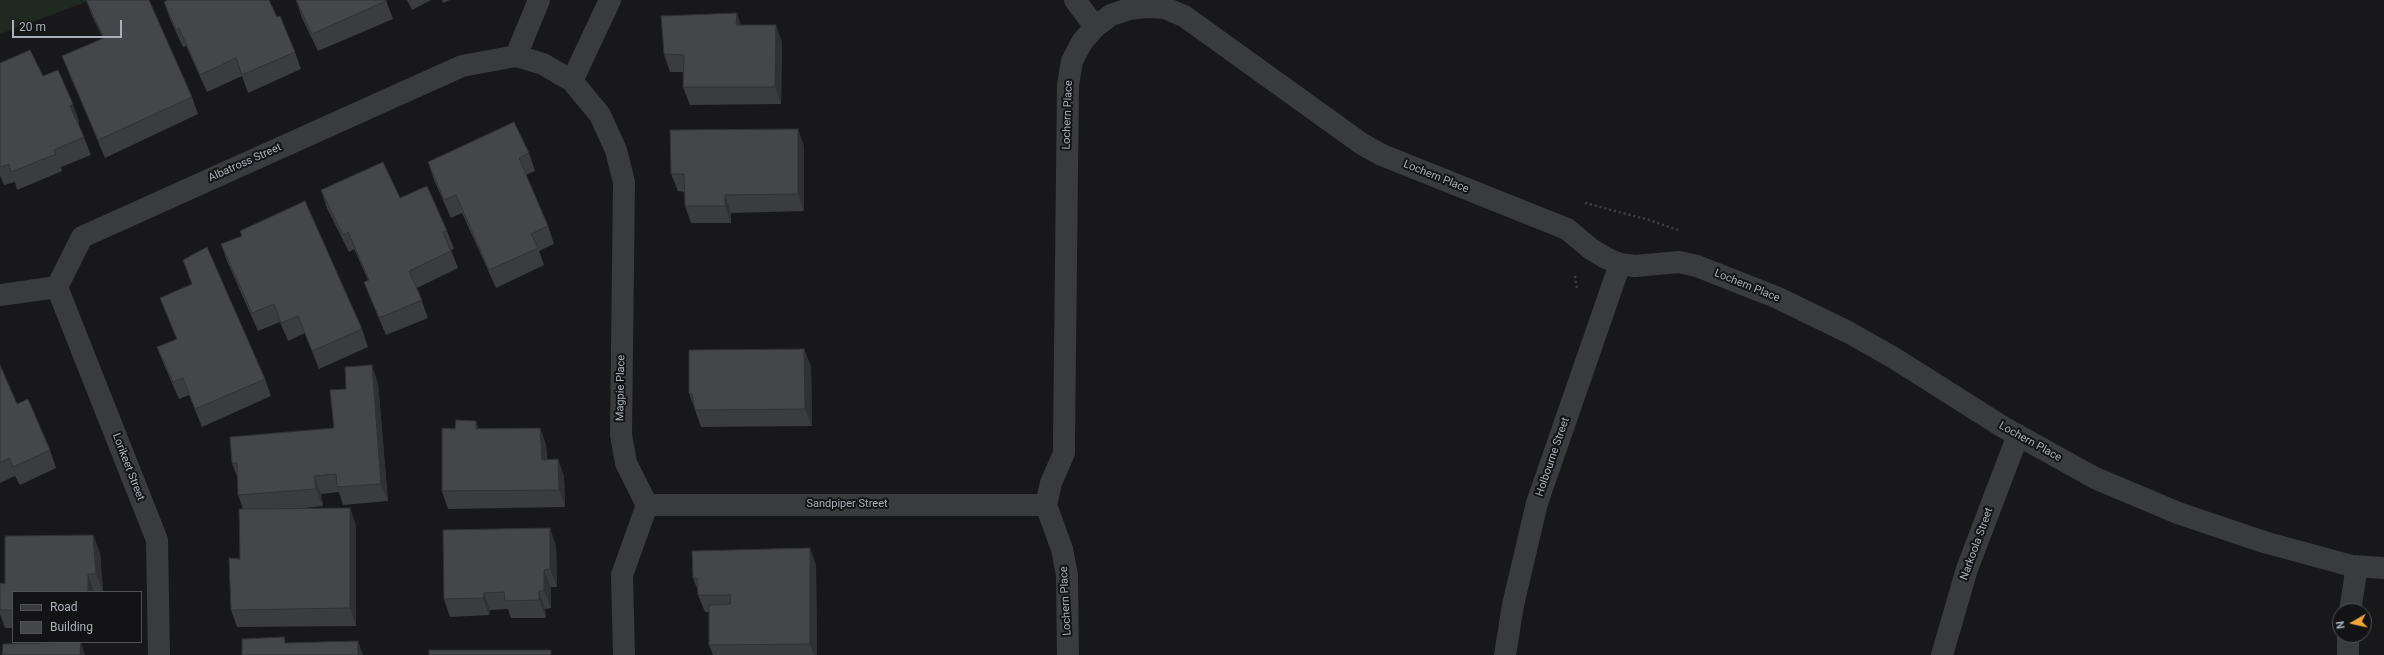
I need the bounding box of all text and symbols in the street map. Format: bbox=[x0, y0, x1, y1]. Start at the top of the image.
scale bar bbox=[14, 12, 124, 38]
text: 20 m bbox=[19, 20, 46, 34]
street label: Lochern Place bbox=[1060, 80, 1076, 150]
street label: Albatross Street bbox=[206, 141, 284, 185]
street label: Lochern Place bbox=[1401, 158, 1471, 196]
street label: Lochern Place bbox=[1712, 267, 1782, 305]
street label: Magpie Place bbox=[614, 355, 628, 421]
street label: Holbourne Street bbox=[1533, 416, 1573, 498]
street label: Lochern Place bbox=[1996, 419, 2064, 465]
street label: Lorikeet Street bbox=[109, 431, 147, 503]
street label: Sandpiper Street bbox=[806, 497, 888, 511]
street label: Narkoola Street bbox=[1958, 506, 1996, 582]
street label: Lochern Place bbox=[1058, 566, 1074, 636]
legend bbox=[12, 591, 142, 643]
text: Road bbox=[50, 600, 78, 614]
north arrow bbox=[2332, 603, 2372, 643]
text: Building bbox=[50, 620, 93, 634]
text: N bbox=[2334, 620, 2348, 630]

